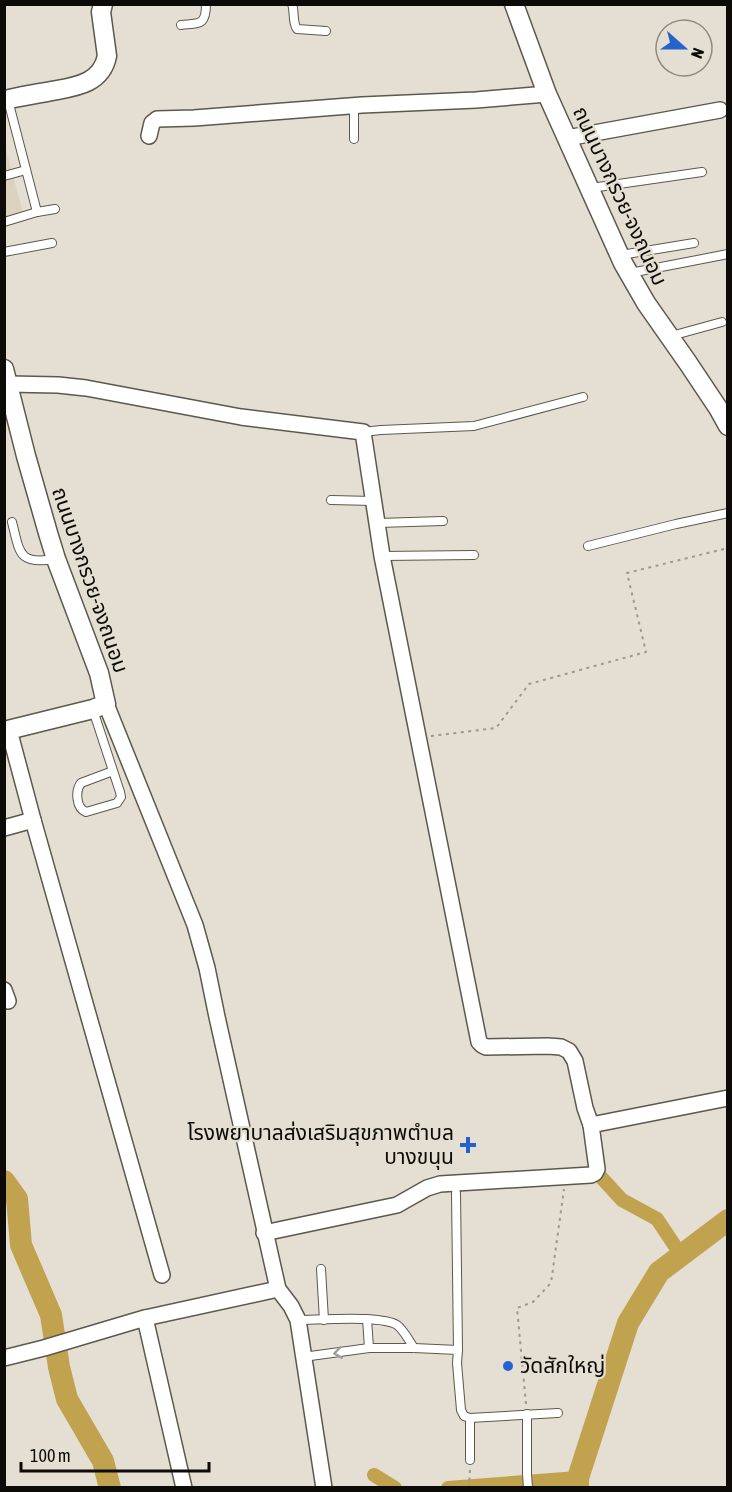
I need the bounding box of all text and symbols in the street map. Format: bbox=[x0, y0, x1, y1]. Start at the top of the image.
north arrow bbox=[654, 18, 714, 78]
text: N bbox=[688, 46, 708, 61]
street label: ถนนบางกรวย-จงถนอม bbox=[569, 102, 673, 289]
street label: ถนนบางกรวย-จงถนอม bbox=[48, 484, 134, 676]
place label: โรงพยาบาลส่งเสริมสุขภาพตำบล บางขนุน bbox=[187, 1120, 454, 1170]
marker: โรงพยาบาลส่งเสริมสุขภาพตำบล บางขนุน bbox=[459, 1136, 477, 1154]
one-way arrow bbox=[333, 1346, 342, 1358]
place label: วัดสักใหญ่ bbox=[520, 1353, 605, 1377]
marker: วัดสักใหญ่ bbox=[501, 1359, 515, 1373]
scale bar bbox=[21, 1435, 208, 1473]
text: 100 m bbox=[30, 1445, 71, 1466]

